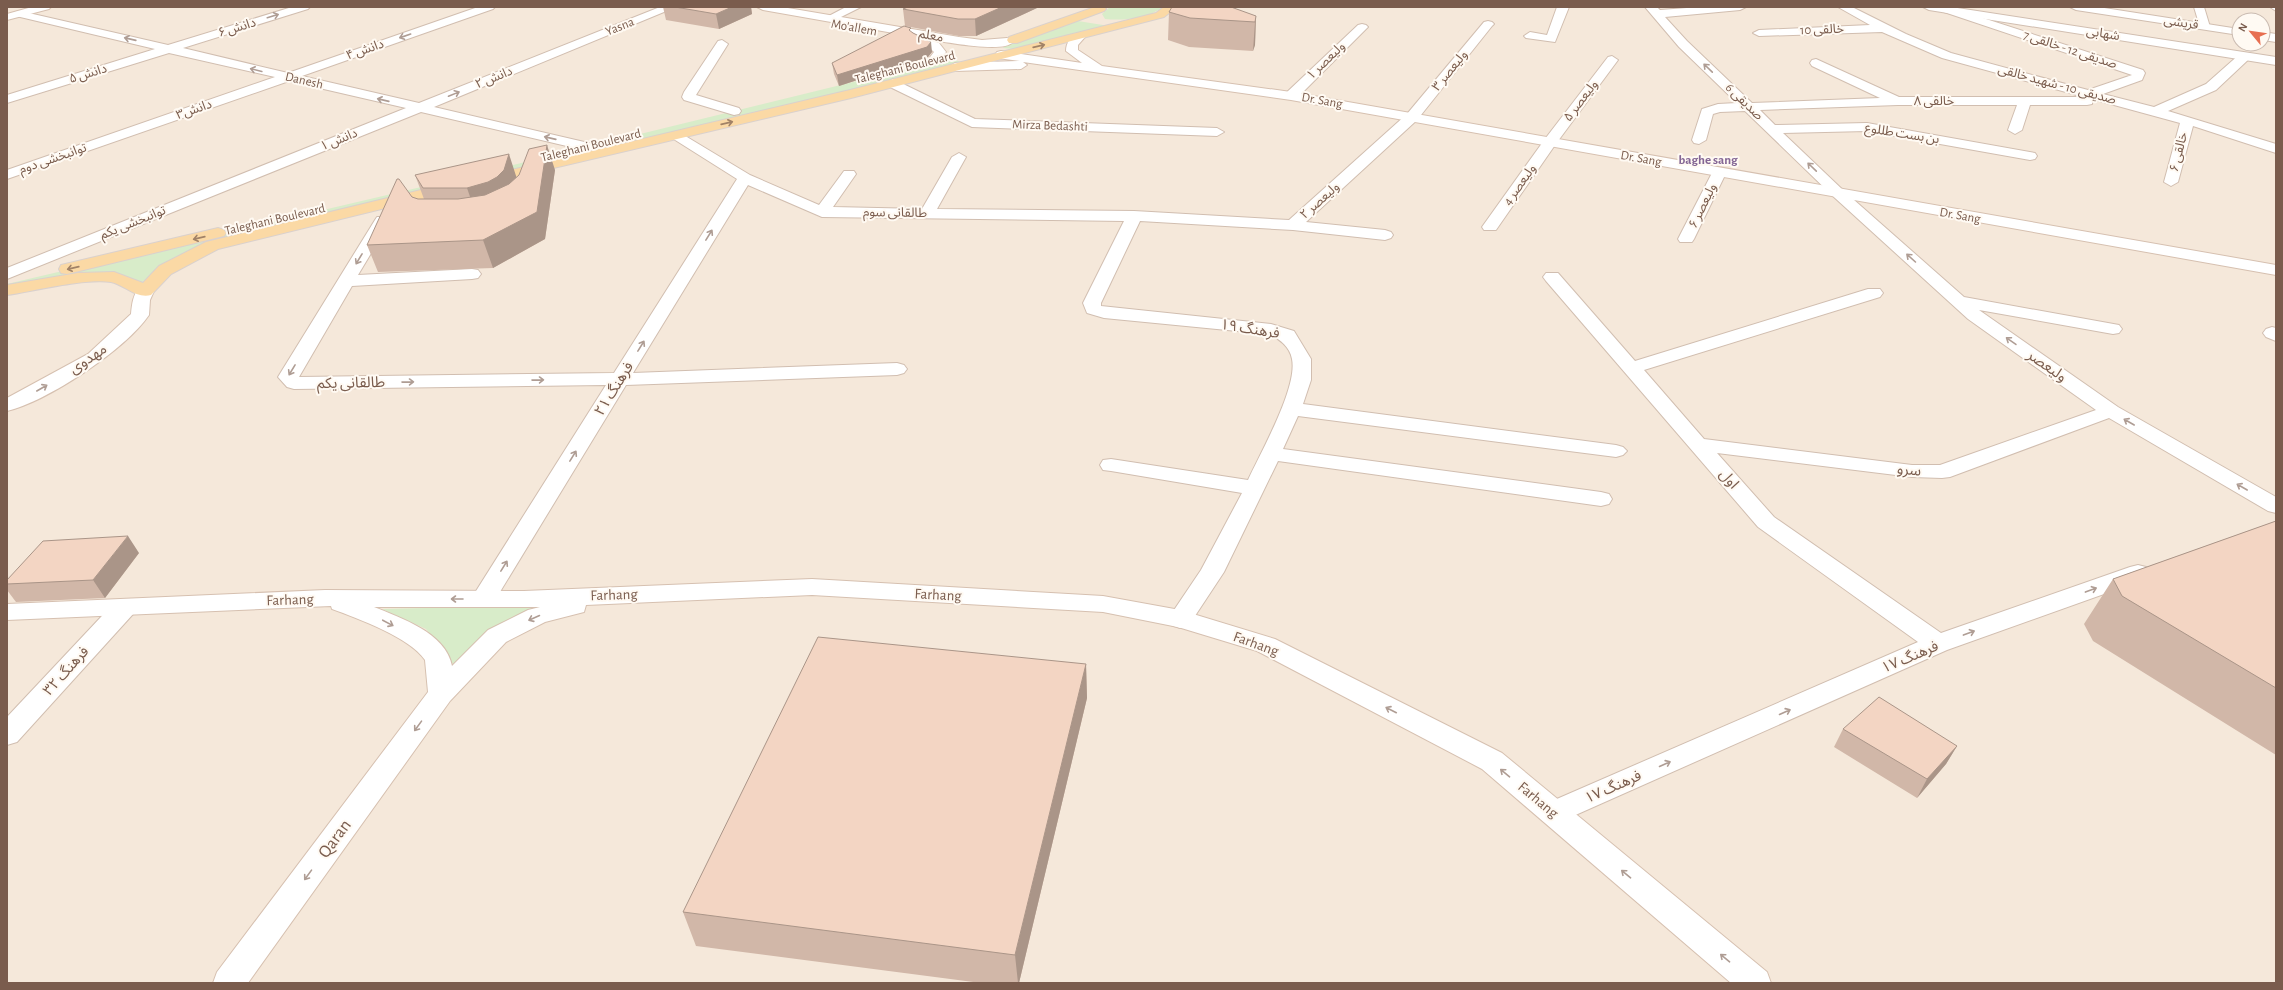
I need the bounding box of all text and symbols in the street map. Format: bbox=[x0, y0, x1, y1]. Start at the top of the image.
one-way arrow bbox=[267, 12, 279, 20]
north arrow bbox=[2231, 12, 2271, 52]
street label: قریشی bbox=[2163, 13, 2200, 33]
street label: Yasna bbox=[604, 15, 636, 39]
street label: دانش ۶ bbox=[217, 16, 258, 41]
street label: Mo'allem bbox=[830, 18, 878, 38]
text: N bbox=[2236, 21, 2249, 33]
street label: خالقی 10 bbox=[1800, 23, 1845, 38]
street label: شهابی bbox=[2085, 25, 2121, 44]
street label: معلم bbox=[917, 27, 945, 48]
street label: صدیقی 12 - خالقی 7 bbox=[2021, 29, 2119, 72]
one-way arrow bbox=[399, 33, 411, 41]
one-way arrow bbox=[123, 35, 136, 43]
street label: دانش ۴ bbox=[345, 38, 386, 63]
street label: ولیعصر ١ bbox=[1304, 40, 1348, 82]
one-way arrow bbox=[1033, 41, 1046, 49]
street label: ولیعصر ٣ bbox=[1430, 48, 1470, 94]
street label: Taleghani Boulevard bbox=[854, 49, 957, 87]
street label: دانش ۵ bbox=[68, 62, 109, 87]
one-way arrow bbox=[1703, 63, 1713, 73]
street label: صدیقی 10 - شهید خالقی bbox=[1996, 63, 2118, 108]
one-way arrow bbox=[250, 65, 263, 73]
street label: دانش ٢ bbox=[474, 65, 515, 92]
street label: Danesh bbox=[284, 70, 324, 92]
street label: ولیعصر ۵ bbox=[1561, 78, 1601, 124]
street label: صدیقی 6 bbox=[1722, 81, 1766, 124]
one-way arrow bbox=[447, 89, 459, 97]
street label: Dr. Sang bbox=[1300, 91, 1344, 111]
one-way arrow bbox=[376, 95, 389, 103]
street label: خالقی ۸ bbox=[1914, 95, 1955, 109]
street label: دانش٣ bbox=[175, 98, 214, 123]
street label: Mirza Bedashti bbox=[1012, 118, 1088, 134]
one-way arrow bbox=[720, 119, 733, 126]
street label: بن بست طللوع bbox=[1863, 122, 1940, 149]
street label: دانش ١ bbox=[319, 127, 360, 154]
street label: Taleghani Boulevard bbox=[540, 127, 643, 165]
street label: خالقی ۶ bbox=[2168, 130, 2191, 173]
one-way arrow bbox=[544, 134, 557, 142]
street label: توانبخشی دوم bbox=[18, 141, 89, 179]
street label: Dr. Sang bbox=[1619, 149, 1663, 169]
district label: baghe sang bbox=[1678, 154, 1738, 167]
street label: ولیعصر 4 bbox=[1501, 162, 1539, 208]
one-way arrow bbox=[1807, 163, 1817, 172]
street label: ولیعصر ٢ bbox=[1298, 180, 1342, 222]
street label: ولیعصر ۶ bbox=[1687, 181, 1719, 230]
street label: Taleghani Boulevard bbox=[223, 202, 327, 238]
street label: توانبخشی یکم bbox=[98, 204, 169, 245]
street label: طالقانی سوم bbox=[863, 206, 927, 222]
street label: Dr. Sang bbox=[1938, 206, 1982, 226]
one-way arrow bbox=[706, 229, 714, 241]
one-way arrow bbox=[193, 234, 206, 242]
one-way arrow bbox=[355, 253, 363, 265]
one-way arrow bbox=[1906, 254, 1916, 263]
one-way arrow bbox=[67, 264, 80, 272]
street label: فرهنگ ۱۹ bbox=[1219, 316, 1281, 342]
one-way arrow bbox=[2005, 337, 2016, 345]
street label: مهدوی bbox=[67, 341, 110, 378]
one-way arrow bbox=[637, 341, 645, 352]
street label: ولیعصر bbox=[2023, 347, 2069, 386]
street label: فرهنگ ۲۱ bbox=[591, 359, 637, 419]
one-way arrow bbox=[288, 364, 296, 376]
street label: طالقانی یکم bbox=[317, 375, 385, 394]
one-way arrow bbox=[531, 376, 544, 384]
one-way arrow bbox=[401, 378, 414, 386]
one-way arrow bbox=[36, 384, 48, 392]
one-way arrow bbox=[2123, 418, 2135, 426]
one-way arrow bbox=[569, 450, 577, 462]
street label: سرو bbox=[1896, 461, 1922, 480]
street label: اول bbox=[1716, 466, 1741, 492]
one-way arrow bbox=[2236, 482, 2248, 490]
one-way arrow bbox=[500, 561, 508, 572]
street label: Farhang bbox=[914, 586, 963, 604]
one-way arrow bbox=[2085, 586, 2098, 593]
street label: Farhang bbox=[590, 587, 639, 603]
street label: Farhang bbox=[266, 592, 315, 608]
one-way arrow bbox=[451, 595, 464, 603]
one-way arrow bbox=[528, 615, 540, 622]
one-way arrow bbox=[381, 619, 393, 627]
street label: Farhang bbox=[1231, 629, 1281, 659]
one-way arrow bbox=[1962, 629, 1974, 637]
street label: فرهنگ ۱۷ bbox=[1879, 637, 1941, 677]
street label: فرهنگ ۳۲ bbox=[40, 643, 93, 699]
one-way arrow bbox=[1386, 705, 1398, 713]
one-way arrow bbox=[1778, 707, 1790, 715]
one-way arrow bbox=[414, 720, 422, 731]
one-way arrow bbox=[1659, 759, 1671, 767]
street label: فرهنگ ۱۷ bbox=[1582, 767, 1644, 807]
one-way arrow bbox=[1499, 768, 1510, 777]
street label: Farhang bbox=[1515, 779, 1561, 821]
street label: Qaran bbox=[315, 816, 355, 862]
one-way arrow bbox=[304, 870, 312, 881]
one-way arrow bbox=[1620, 870, 1631, 879]
one-way arrow bbox=[1720, 953, 1731, 962]

